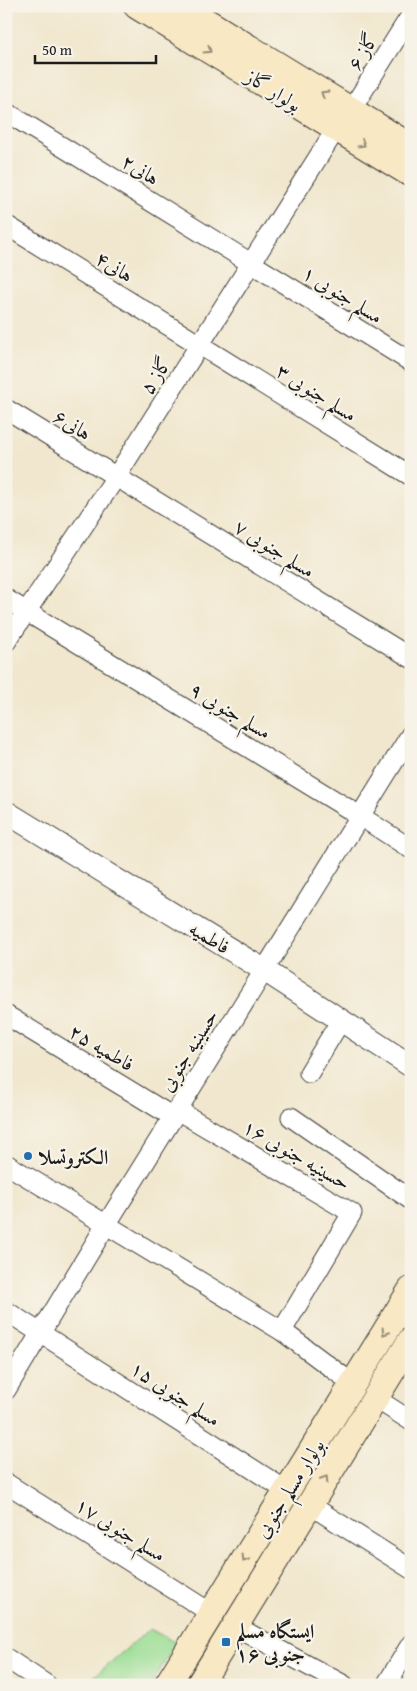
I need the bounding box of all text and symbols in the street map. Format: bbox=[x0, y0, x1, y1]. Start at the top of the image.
street label: گاز ۶ bbox=[339, 27, 385, 75]
scale bar bbox=[35, 32, 156, 64]
text: 50 m bbox=[42, 39, 73, 60]
one-way arrow bbox=[203, 44, 212, 53]
street label: بولوار گاز bbox=[239, 60, 308, 119]
one-way arrow bbox=[321, 91, 330, 100]
one-way arrow bbox=[356, 138, 365, 148]
street label: هانی۲ bbox=[116, 146, 166, 192]
street label: هانی۴ bbox=[90, 243, 140, 289]
street label: ۱ مسلم جنوبی bbox=[293, 258, 389, 336]
street label: گاز ۵ bbox=[132, 351, 178, 399]
street label: مسلم جنوبی ۳ bbox=[267, 356, 363, 434]
street label: هانی۶ bbox=[48, 401, 98, 447]
street label: مسلم جنوبی ۷ bbox=[225, 512, 321, 590]
street label: مسلم جنوبی ۹ bbox=[181, 674, 277, 752]
street label: فاطمیه bbox=[184, 913, 236, 961]
street label: حسینیه جنوبی bbox=[151, 1003, 226, 1097]
street label: فاطمیه ۲۵ bbox=[64, 1016, 140, 1078]
street label: حسینیه جنوبی ۱۶ bbox=[237, 1111, 356, 1197]
place label: الکتروتسلا bbox=[38, 1142, 108, 1171]
marker: الکتروتسلا bbox=[22, 1150, 34, 1162]
one-way arrow bbox=[382, 1326, 392, 1335]
street label: مسلم جنوبی ۱۵ bbox=[121, 1353, 227, 1439]
street label: بولوار مسلم جنوبی bbox=[247, 1433, 337, 1547]
one-way arrow bbox=[319, 1475, 329, 1484]
street label: مسلم جنوبی ۱۷ bbox=[66, 1490, 172, 1574]
one-way arrow bbox=[241, 1554, 251, 1563]
place label: ایستگاه مسلم جنوبی ۱۶ bbox=[236, 1616, 314, 1669]
marker: ایستگاه مسلم جنوبی ۱۶ bbox=[220, 1636, 232, 1648]

